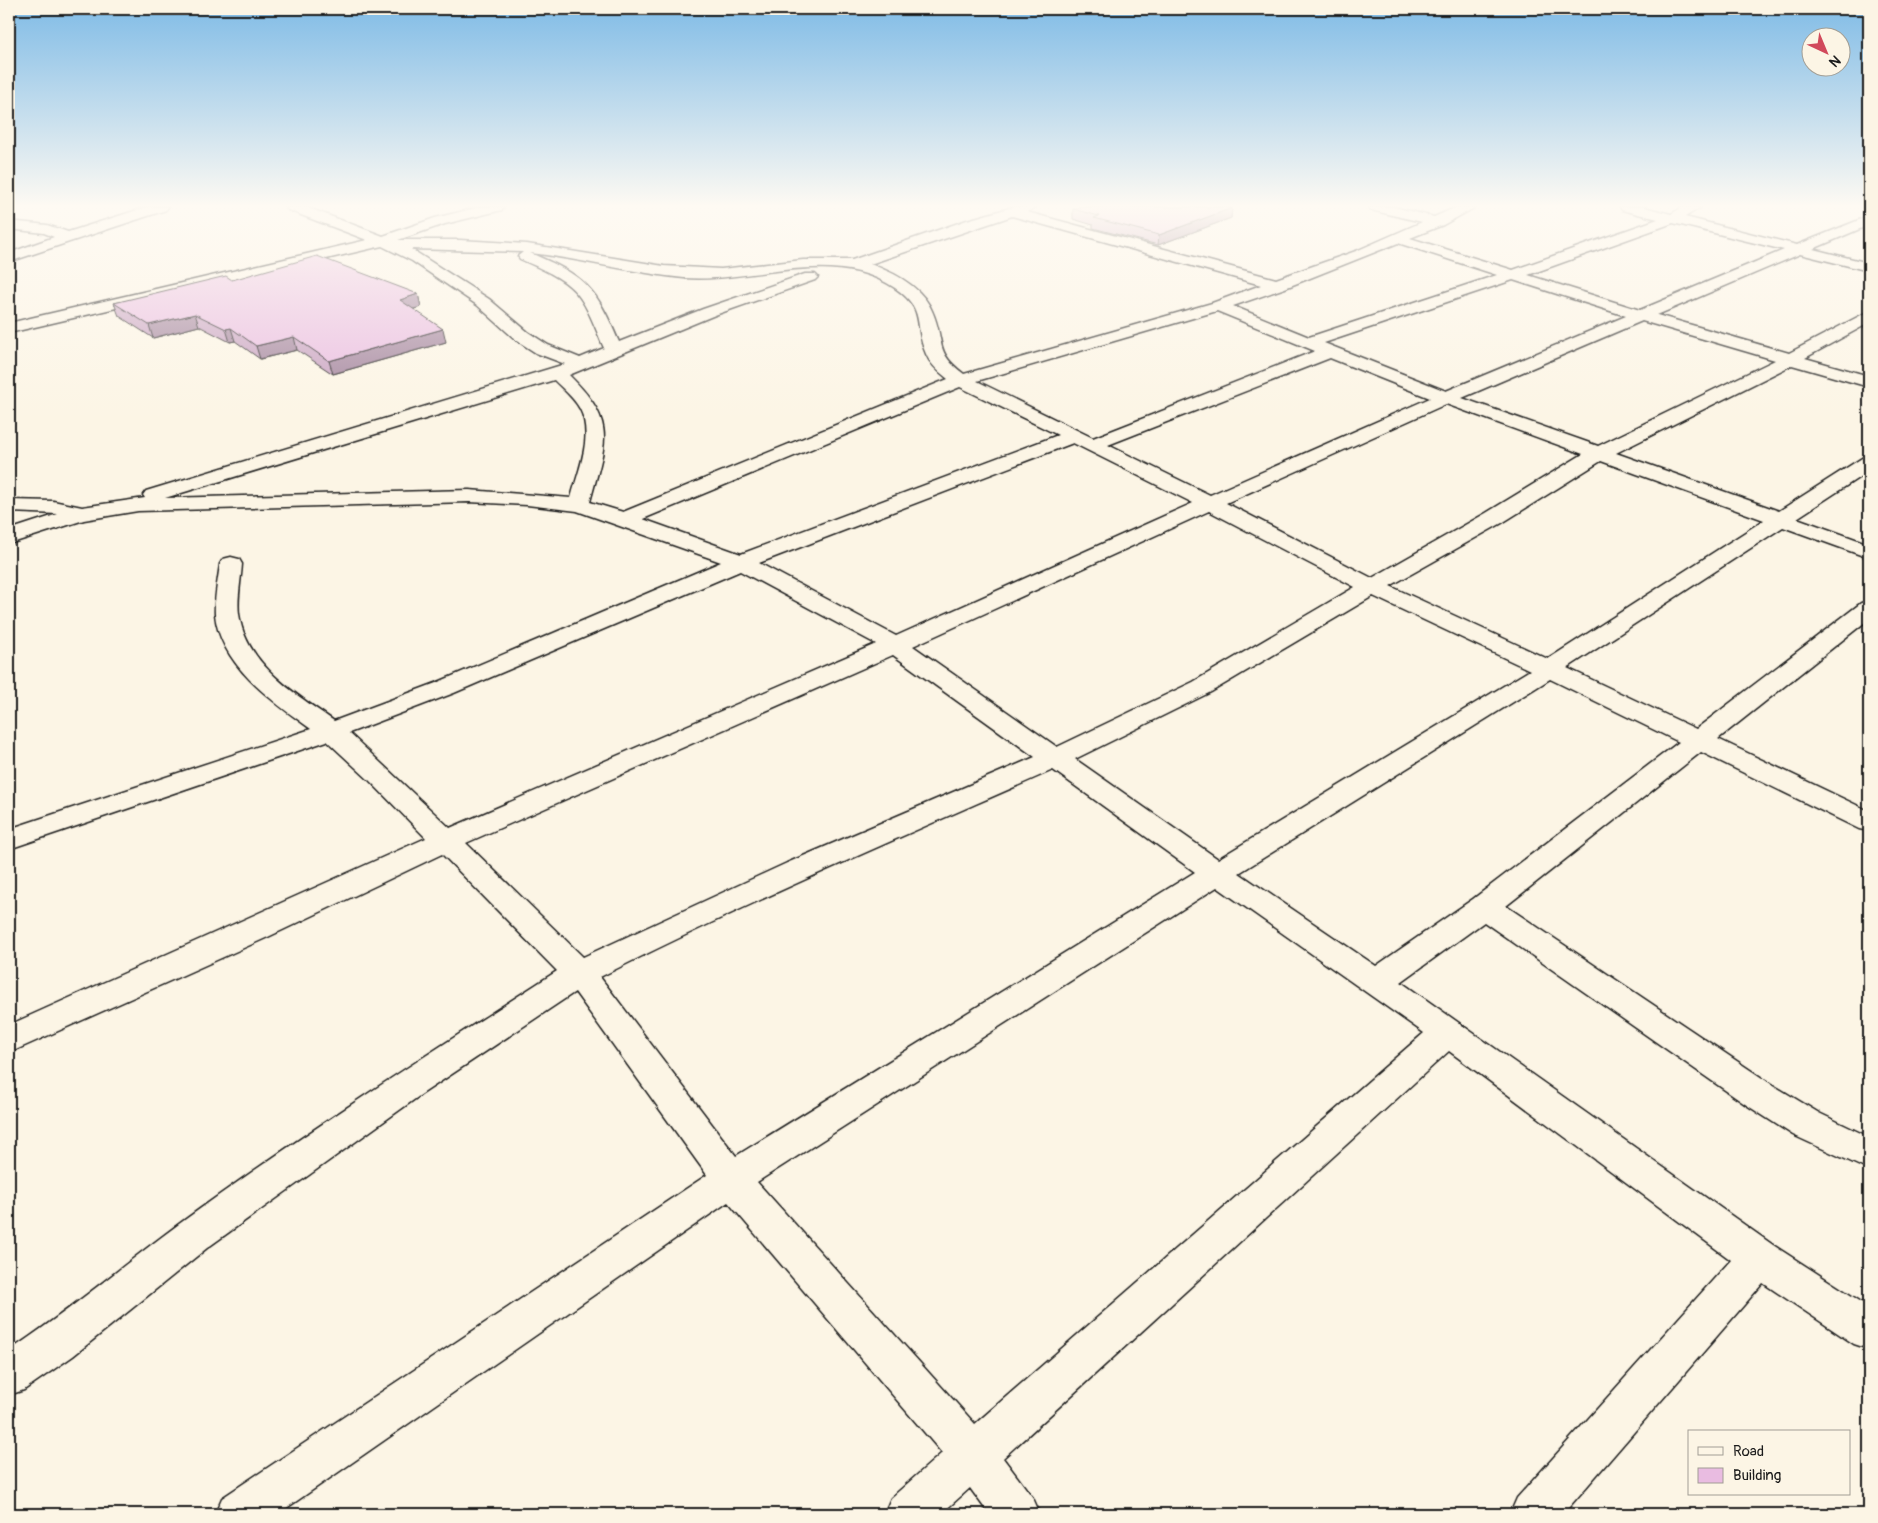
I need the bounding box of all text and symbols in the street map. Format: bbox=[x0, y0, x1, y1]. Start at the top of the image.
north arrow bbox=[1800, 28, 1850, 78]
text: N bbox=[1825, 52, 1844, 70]
legend bbox=[1688, 1430, 1850, 1496]
text: Road bbox=[1733, 1442, 1764, 1461]
text: Building bbox=[1733, 1466, 1781, 1485]

